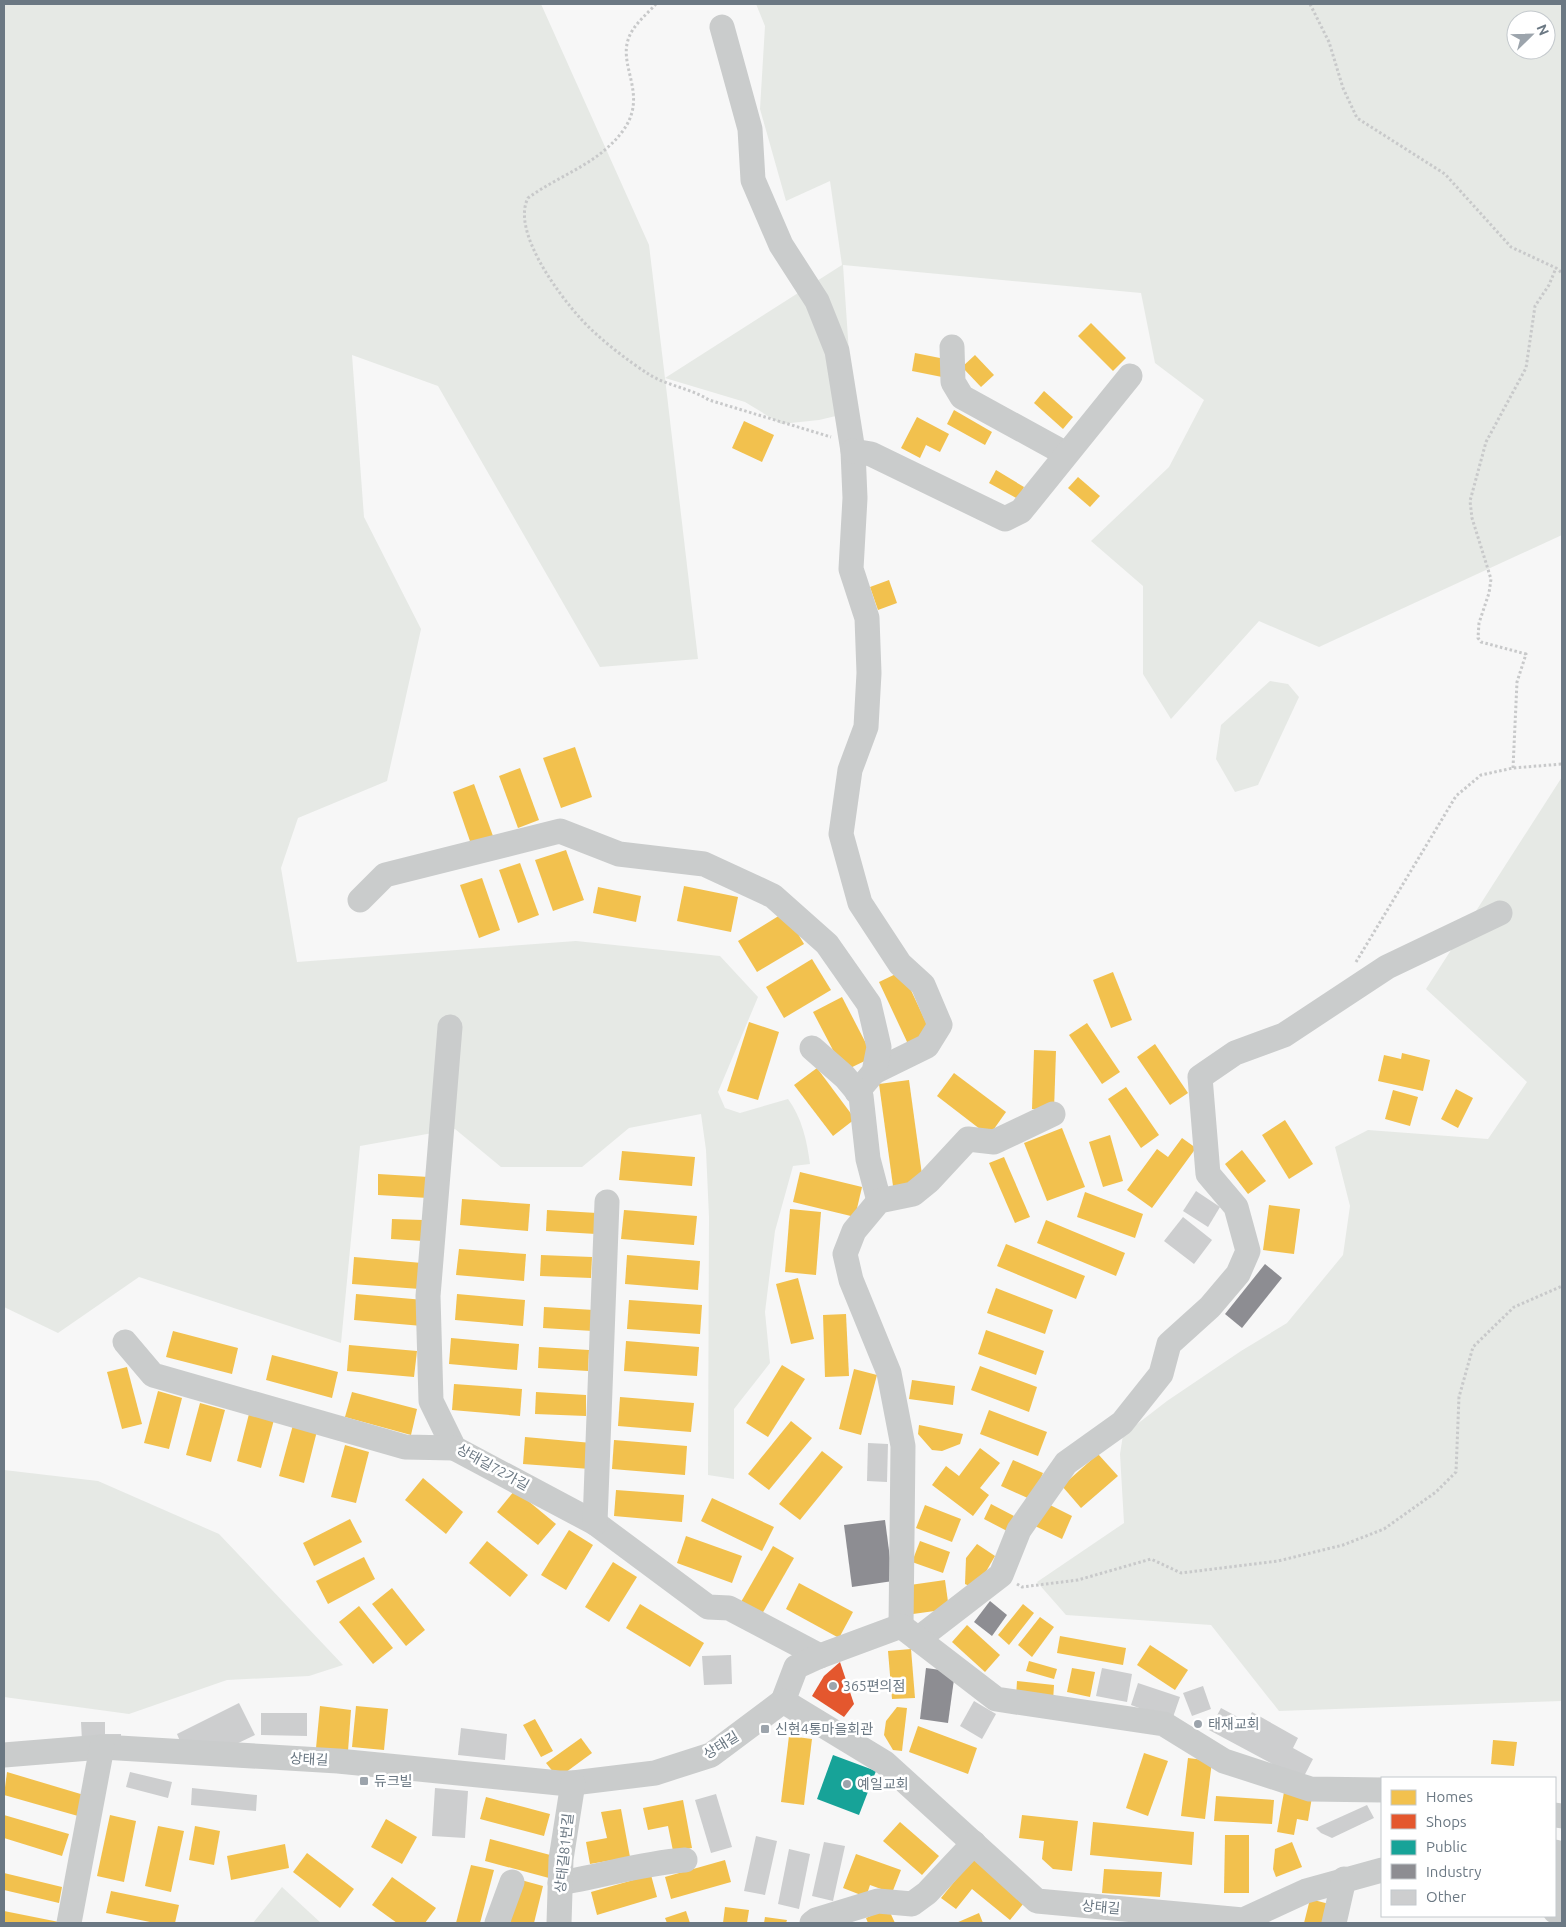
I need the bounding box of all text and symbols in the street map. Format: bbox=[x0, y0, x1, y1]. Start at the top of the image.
north arrow bbox=[1506, 10, 1556, 60]
text: N bbox=[1534, 22, 1552, 38]
street label: 상태길72가길 bbox=[454, 1441, 532, 1493]
place label: 365편의점 bbox=[843, 1678, 905, 1694]
marker: 365편의점 bbox=[827, 1680, 839, 1692]
place label: 태재교회 bbox=[1208, 1716, 1260, 1732]
marker: 태재교회 bbox=[1192, 1718, 1204, 1730]
place label: 신현4통마을회관 bbox=[775, 1721, 873, 1737]
marker: 신현4통마을회관 bbox=[759, 1723, 771, 1735]
street label: 상태길 bbox=[700, 1728, 742, 1762]
street label: 상태길 bbox=[289, 1750, 329, 1768]
place label: 듀크빌 bbox=[374, 1773, 413, 1789]
marker: 듀크빌 bbox=[358, 1775, 370, 1787]
place label: 예일교회 bbox=[857, 1776, 909, 1792]
legend bbox=[1381, 1777, 1556, 1917]
marker: 예일교회 bbox=[841, 1778, 853, 1790]
text: Homes bbox=[1426, 1788, 1473, 1805]
street label: 상태길81번길 bbox=[552, 1812, 576, 1894]
text: Shops bbox=[1426, 1813, 1467, 1830]
text: Public bbox=[1426, 1838, 1467, 1855]
text: Industry bbox=[1426, 1863, 1481, 1880]
text: Other bbox=[1426, 1888, 1466, 1905]
street label: 상태길 bbox=[1081, 1897, 1121, 1917]

